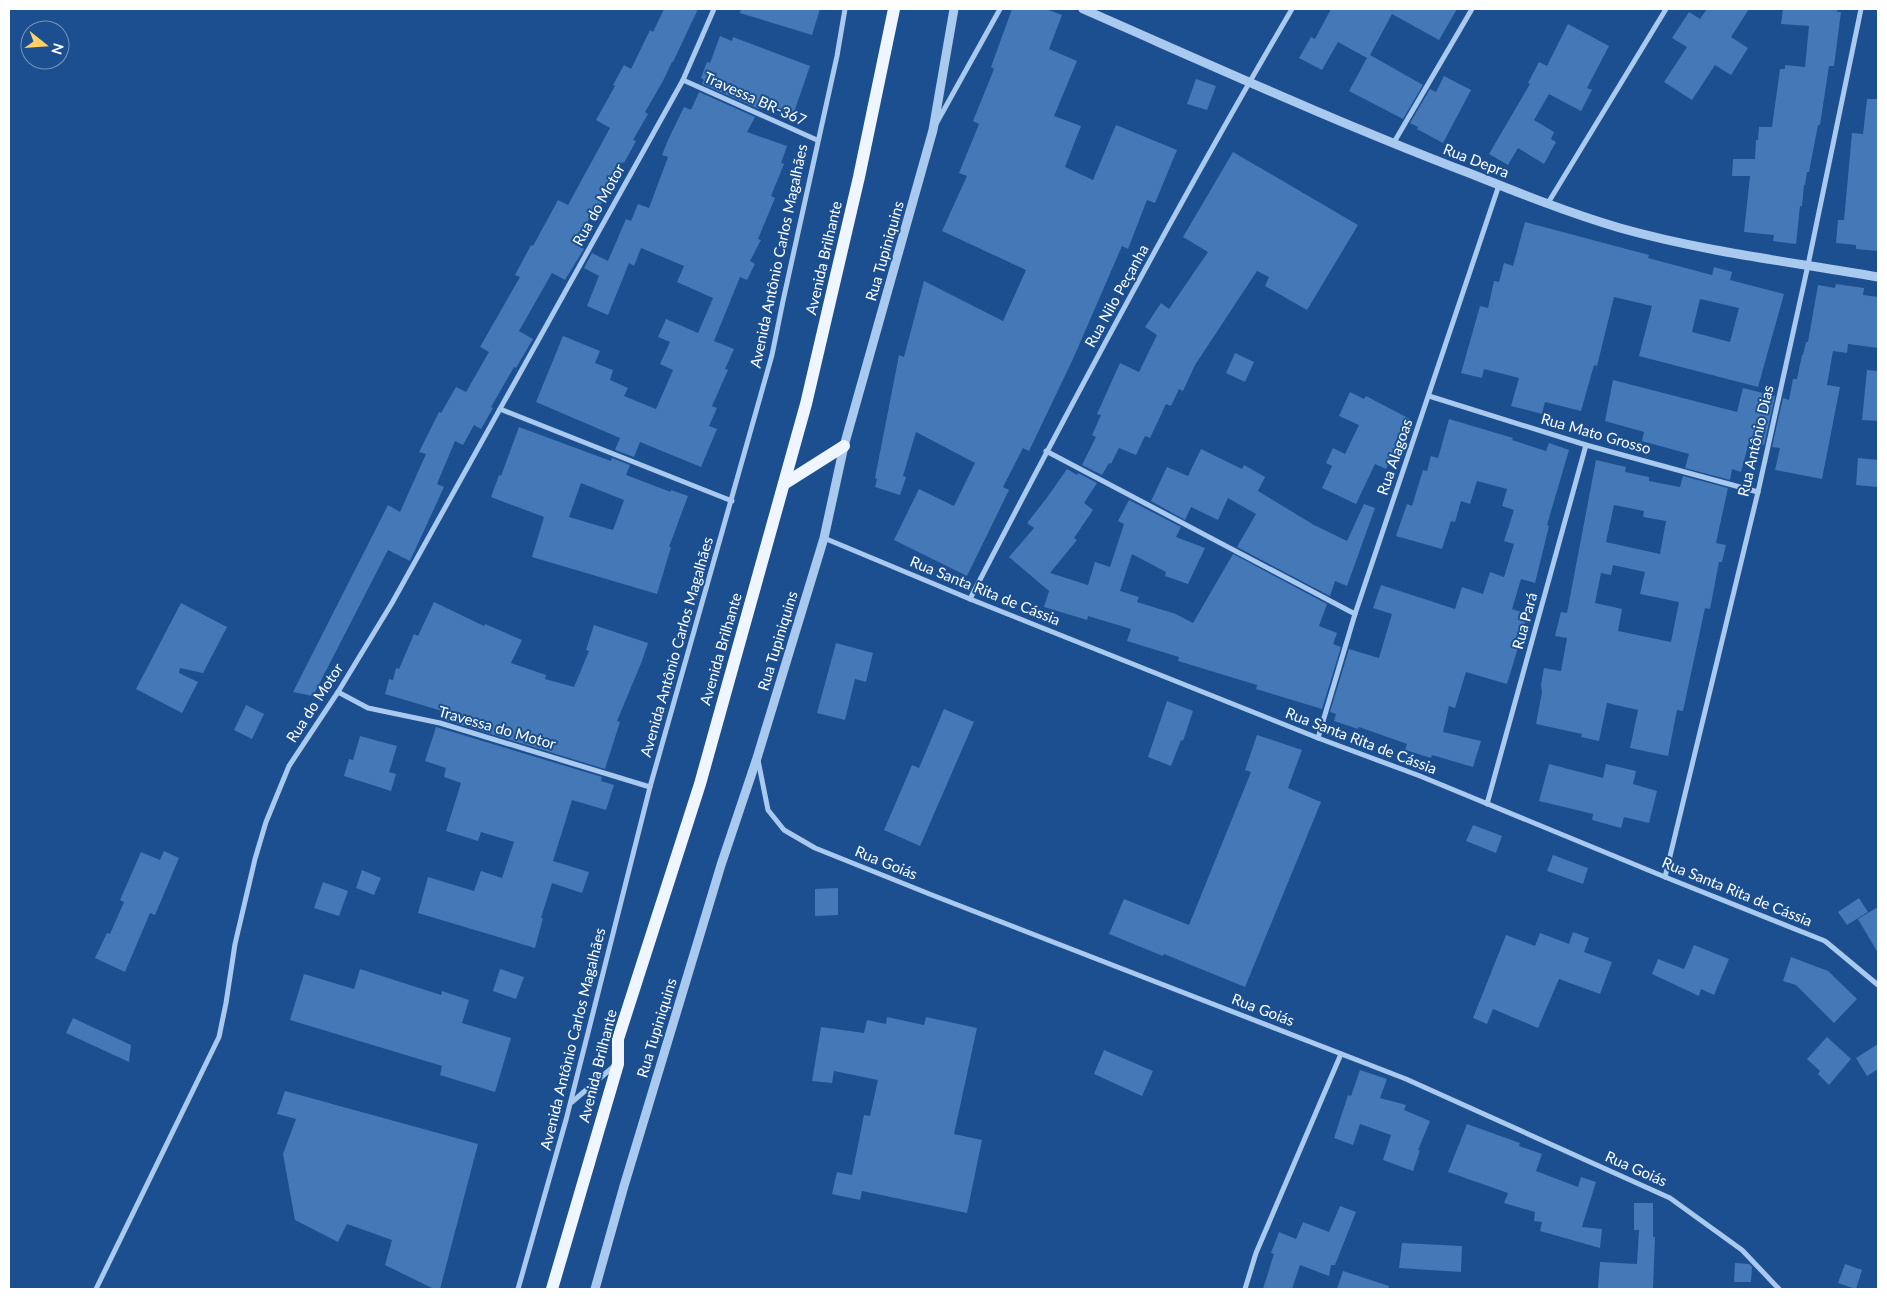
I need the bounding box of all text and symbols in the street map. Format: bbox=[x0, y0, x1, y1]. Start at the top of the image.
north arrow bbox=[20, 20, 70, 70]
text: N bbox=[48, 41, 68, 57]
street label: Travessa BR-367 bbox=[701, 67, 810, 129]
street label: Rua Depra bbox=[1441, 139, 1512, 181]
street label: Avenida Antônio Carlos Magalhães bbox=[745, 142, 811, 369]
street label: Rua do Motor bbox=[568, 160, 628, 249]
street label: Avenida Brilhante bbox=[801, 199, 845, 316]
street label: Rua Tupiniquins bbox=[861, 199, 907, 303]
street label: Rua Nilo Peçanha bbox=[1080, 241, 1152, 350]
street label: Rua Antônio Dias bbox=[1733, 383, 1777, 498]
street label: Rua Mato Grosso bbox=[1539, 409, 1653, 457]
street label: Rua Alagoas bbox=[1373, 416, 1416, 497]
street label: Avenida Antônio Carlos Magalhães bbox=[636, 535, 716, 759]
street label: Rua Santa Rita de Cássia bbox=[908, 552, 1063, 628]
street label: Rua Tupiniquins bbox=[753, 589, 801, 693]
street label: Avenida Brilhante bbox=[695, 590, 745, 707]
street label: Rua Pará bbox=[1508, 591, 1540, 651]
street label: Rua do Motor bbox=[282, 659, 347, 745]
street label: Travessa do Motor bbox=[436, 702, 559, 753]
street label: Rua Santa Rita de Cássia bbox=[1283, 703, 1439, 777]
street label: Rua Goiás bbox=[853, 841, 920, 883]
street label: Rua Santa Rita de Cássia bbox=[1660, 853, 1815, 929]
street label: Avenida Antônio Carlos Magalhães bbox=[536, 926, 608, 1152]
street label: Rua Tupiniquins bbox=[632, 976, 680, 1080]
street label: Rua Goiás bbox=[1229, 989, 1297, 1029]
street label: Avenida Brilhante bbox=[574, 1007, 620, 1124]
street label: Rua Goiás bbox=[1603, 1147, 1670, 1190]

